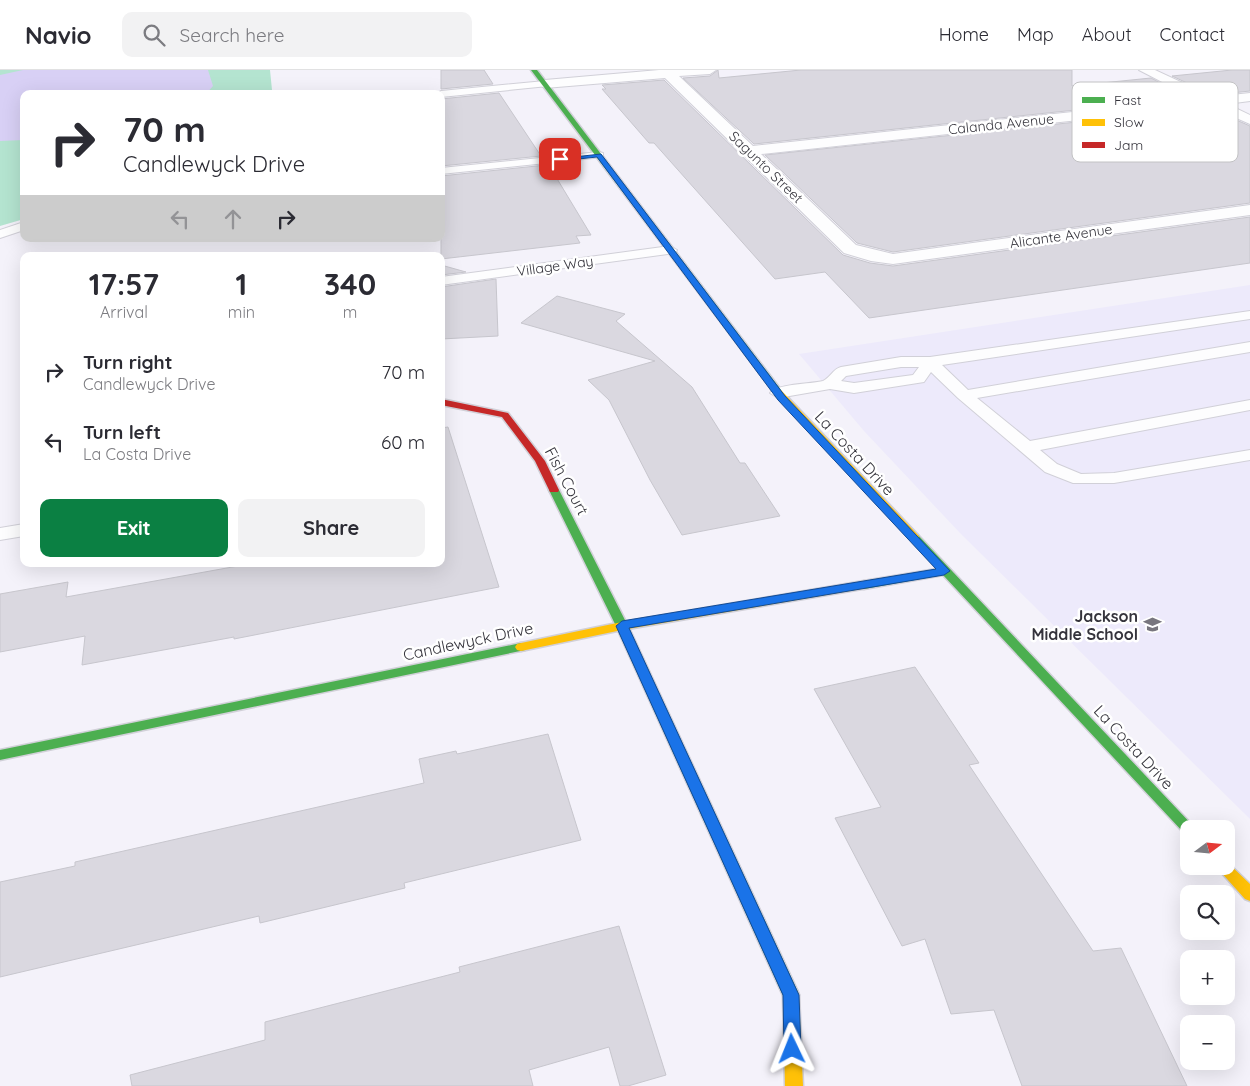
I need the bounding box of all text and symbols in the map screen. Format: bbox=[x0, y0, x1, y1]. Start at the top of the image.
search box bbox=[122, 12, 472, 57]
text: Navio bbox=[25, 20, 92, 50]
icon: search bbox=[140, 21, 168, 49]
text: Search here bbox=[180, 23, 284, 47]
text: Home bbox=[939, 23, 989, 46]
text: Map bbox=[1017, 23, 1054, 46]
text: About bbox=[1082, 23, 1132, 46]
text: Contact bbox=[1160, 23, 1225, 46]
legend bbox=[1072, 82, 1238, 162]
text: Fast bbox=[1114, 91, 1142, 109]
text: 70 m bbox=[123, 107, 206, 151]
street label: Calanda Avenue bbox=[947, 109, 1055, 138]
icon: right bbox=[40, 110, 105, 175]
text: Slow bbox=[1114, 113, 1144, 131]
street label: Sagunto Street bbox=[725, 127, 807, 207]
text: Jam bbox=[1114, 136, 1143, 154]
pin bbox=[539, 138, 581, 180]
icon: arrive bbox=[546, 145, 574, 173]
text: Candlewyck Drive bbox=[123, 150, 305, 178]
icon: left bbox=[166, 205, 194, 233]
icon: ahead bbox=[219, 205, 247, 233]
icon: right bbox=[272, 205, 300, 233]
street label: Alicante Avenue bbox=[1009, 220, 1114, 252]
street label: Village Way bbox=[515, 252, 595, 280]
text: 17:57 bbox=[89, 265, 159, 303]
text: 1 bbox=[236, 265, 247, 303]
text: 340 bbox=[324, 265, 376, 303]
text: Arrival bbox=[100, 302, 148, 322]
text: min bbox=[228, 302, 255, 322]
text: m bbox=[343, 302, 357, 322]
text: Turn right bbox=[83, 350, 172, 374]
icon: right bbox=[40, 358, 68, 386]
text: 70 m bbox=[381, 360, 425, 384]
text: Candlewyck Drive bbox=[83, 374, 215, 394]
street label: La Costa Drive bbox=[811, 407, 899, 499]
text: Turn left bbox=[83, 420, 161, 444]
icon: left bbox=[40, 428, 68, 456]
text: 60 m bbox=[381, 430, 425, 454]
text: La Costa Drive bbox=[83, 444, 191, 464]
street label: Fish Court bbox=[541, 444, 593, 518]
button: Exit bbox=[40, 499, 228, 557]
button: Share bbox=[238, 499, 425, 557]
place label: Jackson Middle School bbox=[1031, 606, 1138, 644]
school or university icon: Jackson Middle School bbox=[1142, 615, 1162, 635]
street label: Candlewyck Drive bbox=[401, 617, 535, 665]
street label: La Costa Drive bbox=[1090, 701, 1178, 793]
north arrow bbox=[1180, 820, 1235, 875]
map controls bbox=[1180, 820, 1235, 1070]
button: search bbox=[1180, 885, 1235, 940]
button: + bbox=[1180, 950, 1235, 1005]
button: − bbox=[1180, 1015, 1235, 1070]
position arrow bbox=[765, 1022, 817, 1074]

